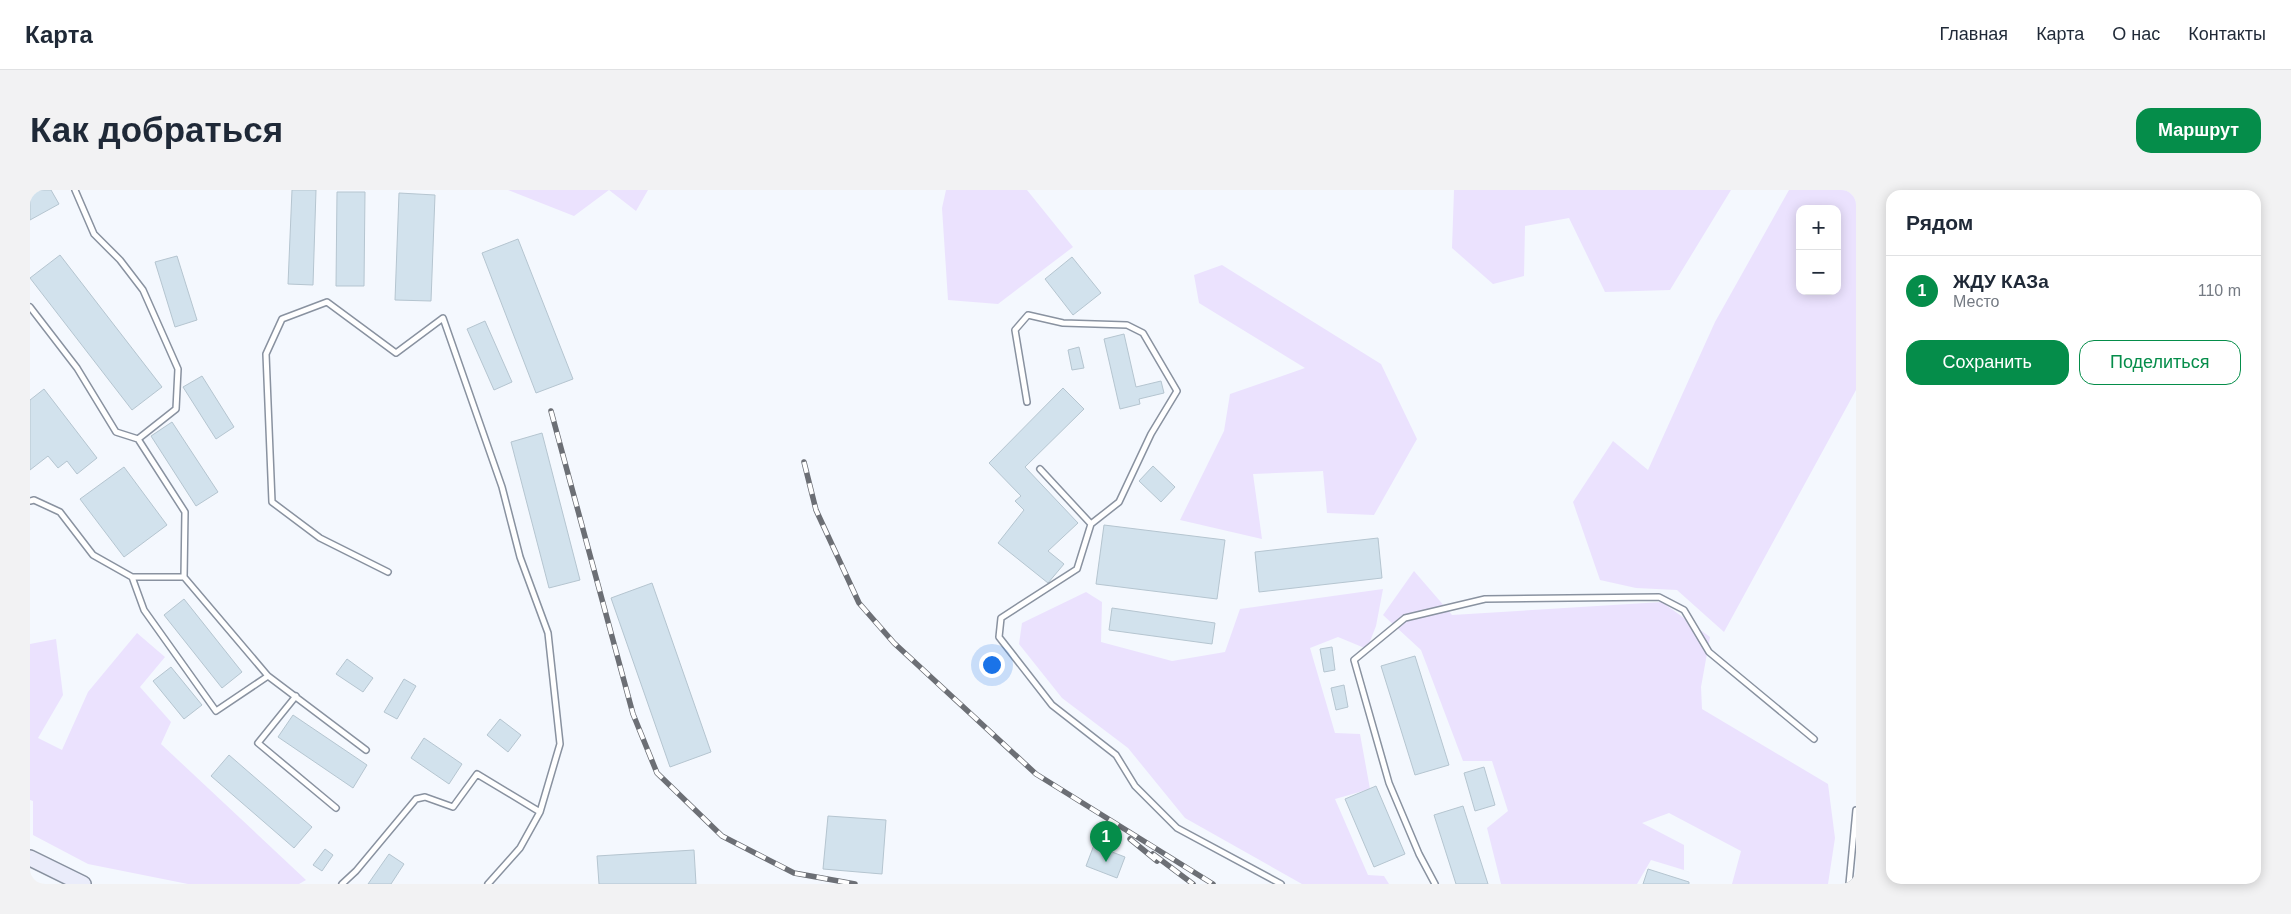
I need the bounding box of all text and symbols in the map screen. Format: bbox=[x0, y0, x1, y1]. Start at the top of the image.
text: Карта bbox=[25, 21, 93, 48]
text: Главная bbox=[1940, 24, 2008, 44]
text: Карта bbox=[2036, 24, 2084, 44]
text: О нас bbox=[2112, 24, 2160, 44]
text: Контакты bbox=[2188, 24, 2266, 44]
button: Маршрут bbox=[2136, 108, 2261, 153]
text: Как добраться bbox=[30, 110, 283, 149]
map controls bbox=[1796, 205, 1841, 295]
button: + bbox=[1796, 205, 1841, 250]
text: Рядом bbox=[1906, 211, 1973, 234]
button: − bbox=[1796, 250, 1841, 295]
text: ЖДУ КАЗа bbox=[1953, 271, 2049, 292]
text: 1 bbox=[1918, 282, 1926, 299]
text: 110 m bbox=[2198, 282, 2241, 299]
text: Место bbox=[1953, 293, 1999, 310]
button: Сохранить bbox=[1906, 340, 2069, 385]
button: Поделиться bbox=[2079, 340, 2241, 385]
your location bbox=[979, 652, 1005, 678]
pin: 1 bbox=[1090, 821, 1122, 862]

